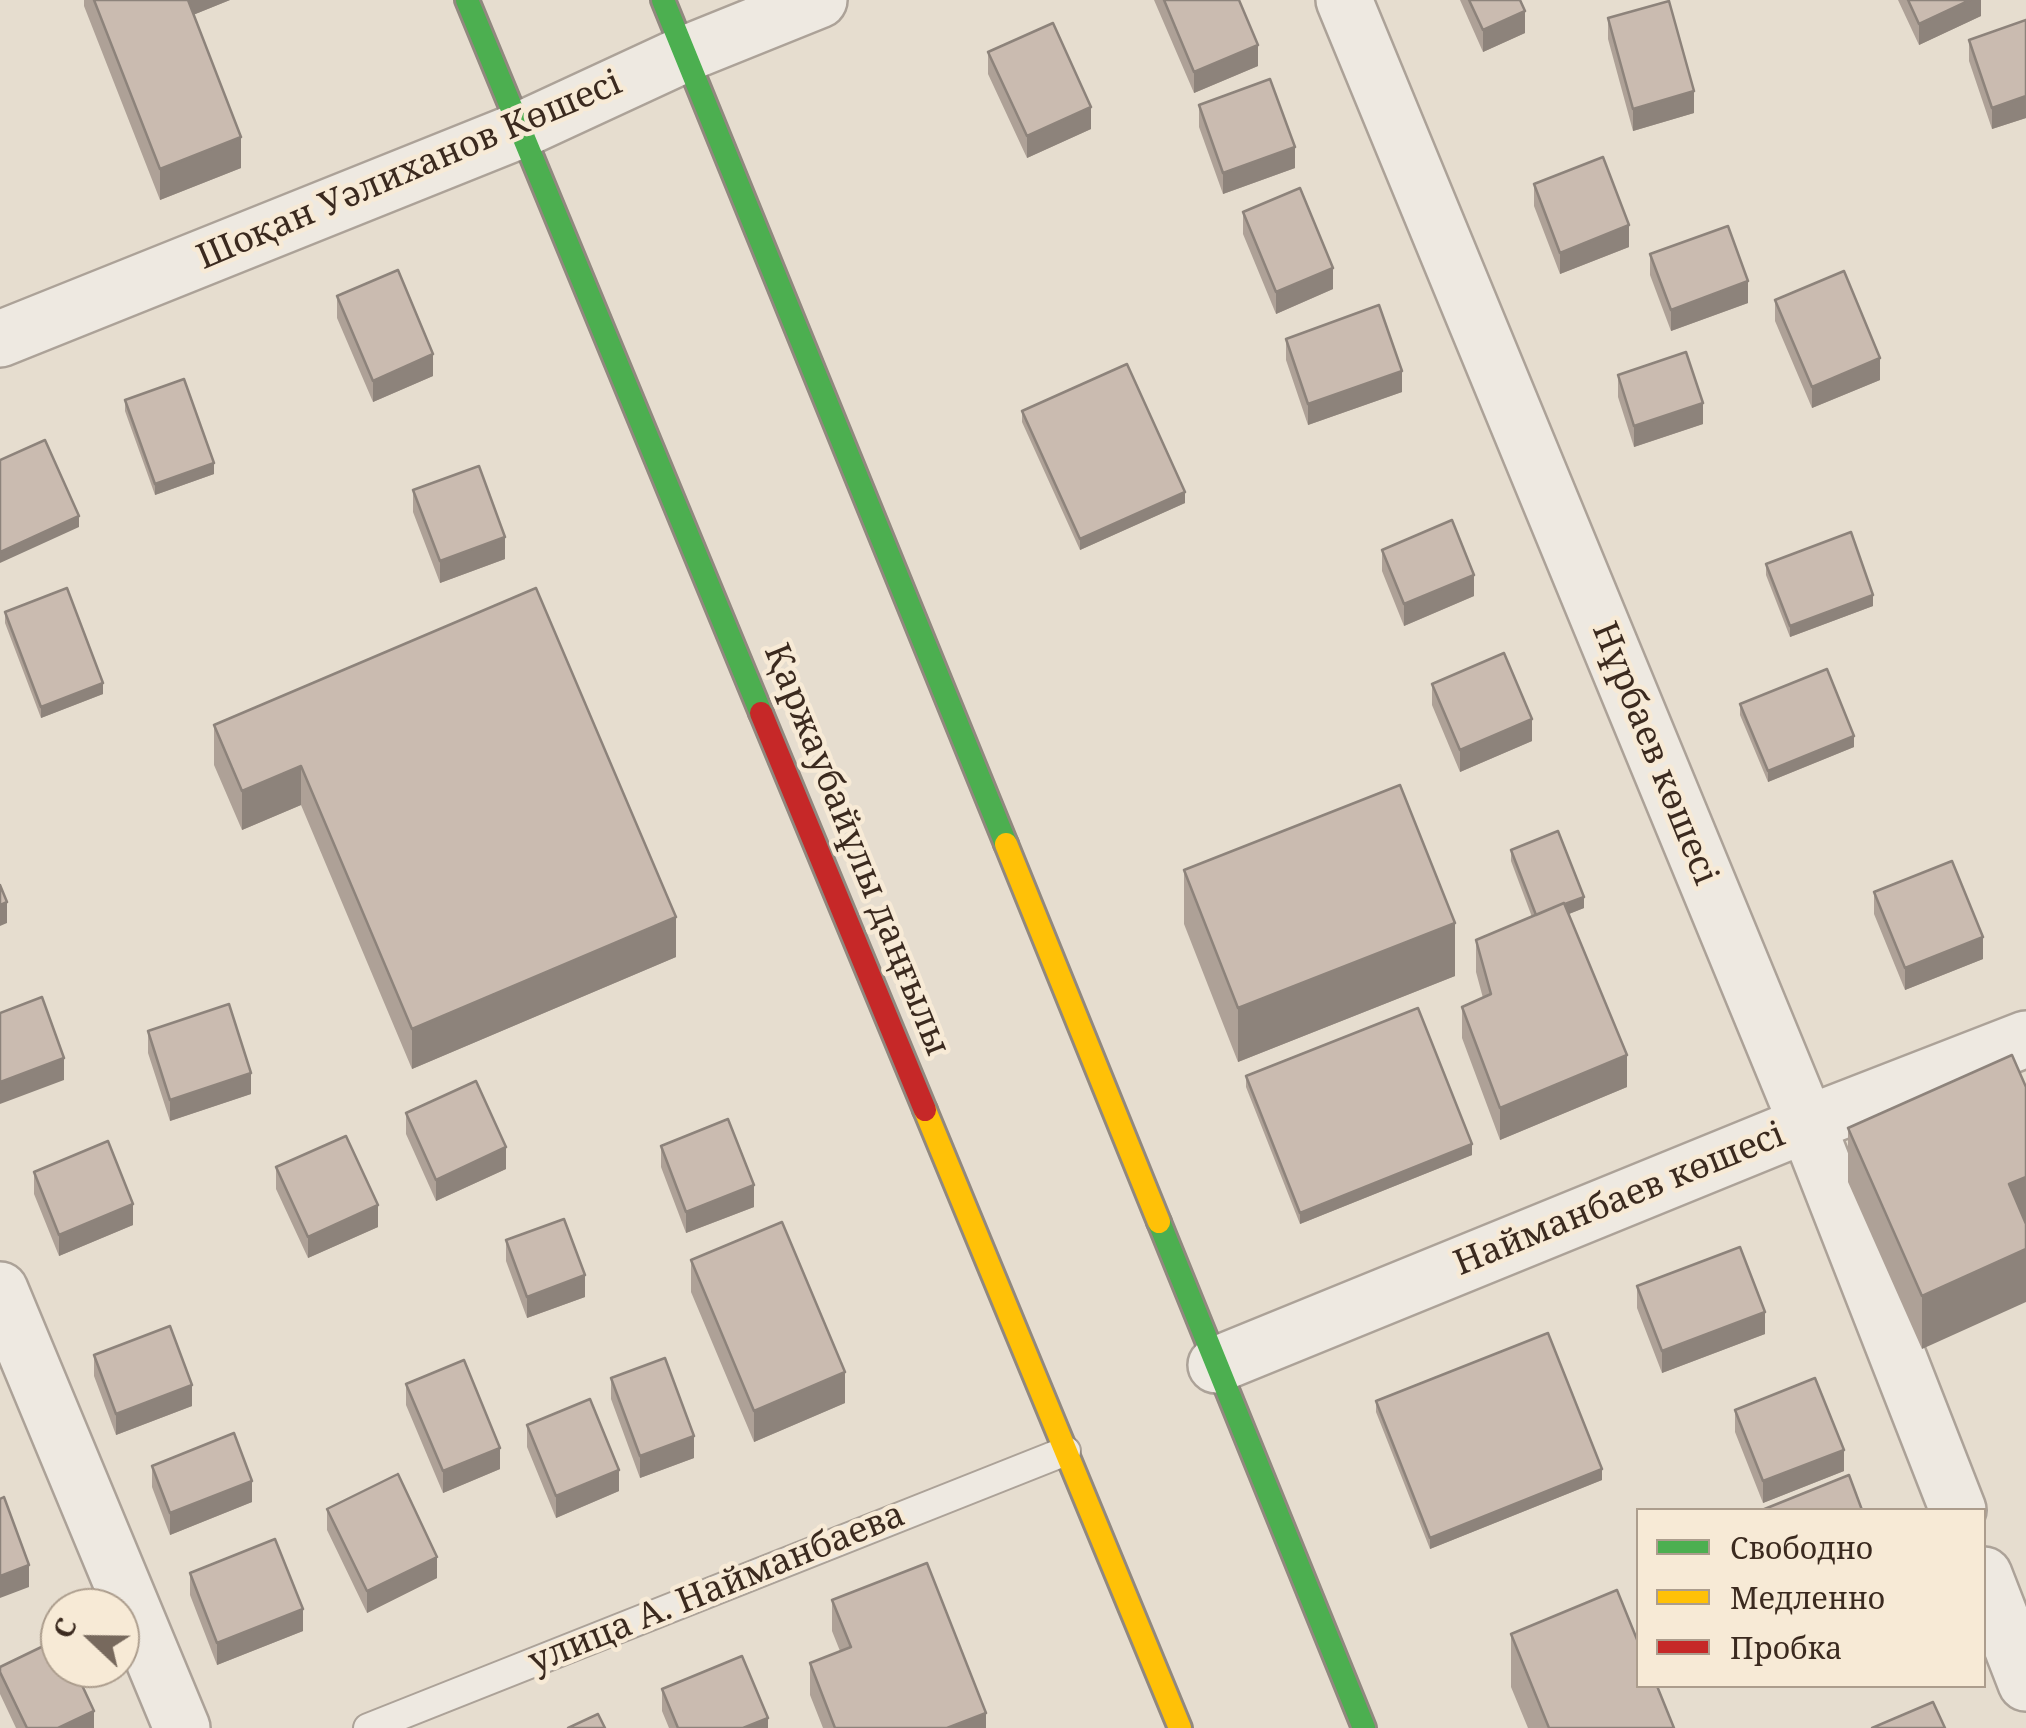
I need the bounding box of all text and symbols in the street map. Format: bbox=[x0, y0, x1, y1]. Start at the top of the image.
street label: Шоқан Уәлиханов Көшесі bbox=[191, 62, 629, 280]
street label: Нұрбаев көшесі bbox=[1582, 616, 1726, 892]
street label: Қаржаубайұлы даңғылы bbox=[754, 638, 958, 1062]
street label: Найманбаев көшесі bbox=[1448, 1114, 1792, 1286]
street label: улица А. Найманбаева bbox=[523, 1494, 911, 1684]
legend bbox=[1636, 1508, 1986, 1688]
text: Свободно bbox=[1730, 1527, 1873, 1568]
text: Медленно bbox=[1730, 1577, 1885, 1618]
north arrow bbox=[40, 1588, 140, 1688]
text: С bbox=[43, 1612, 85, 1643]
text: Пробка bbox=[1730, 1627, 1842, 1668]

